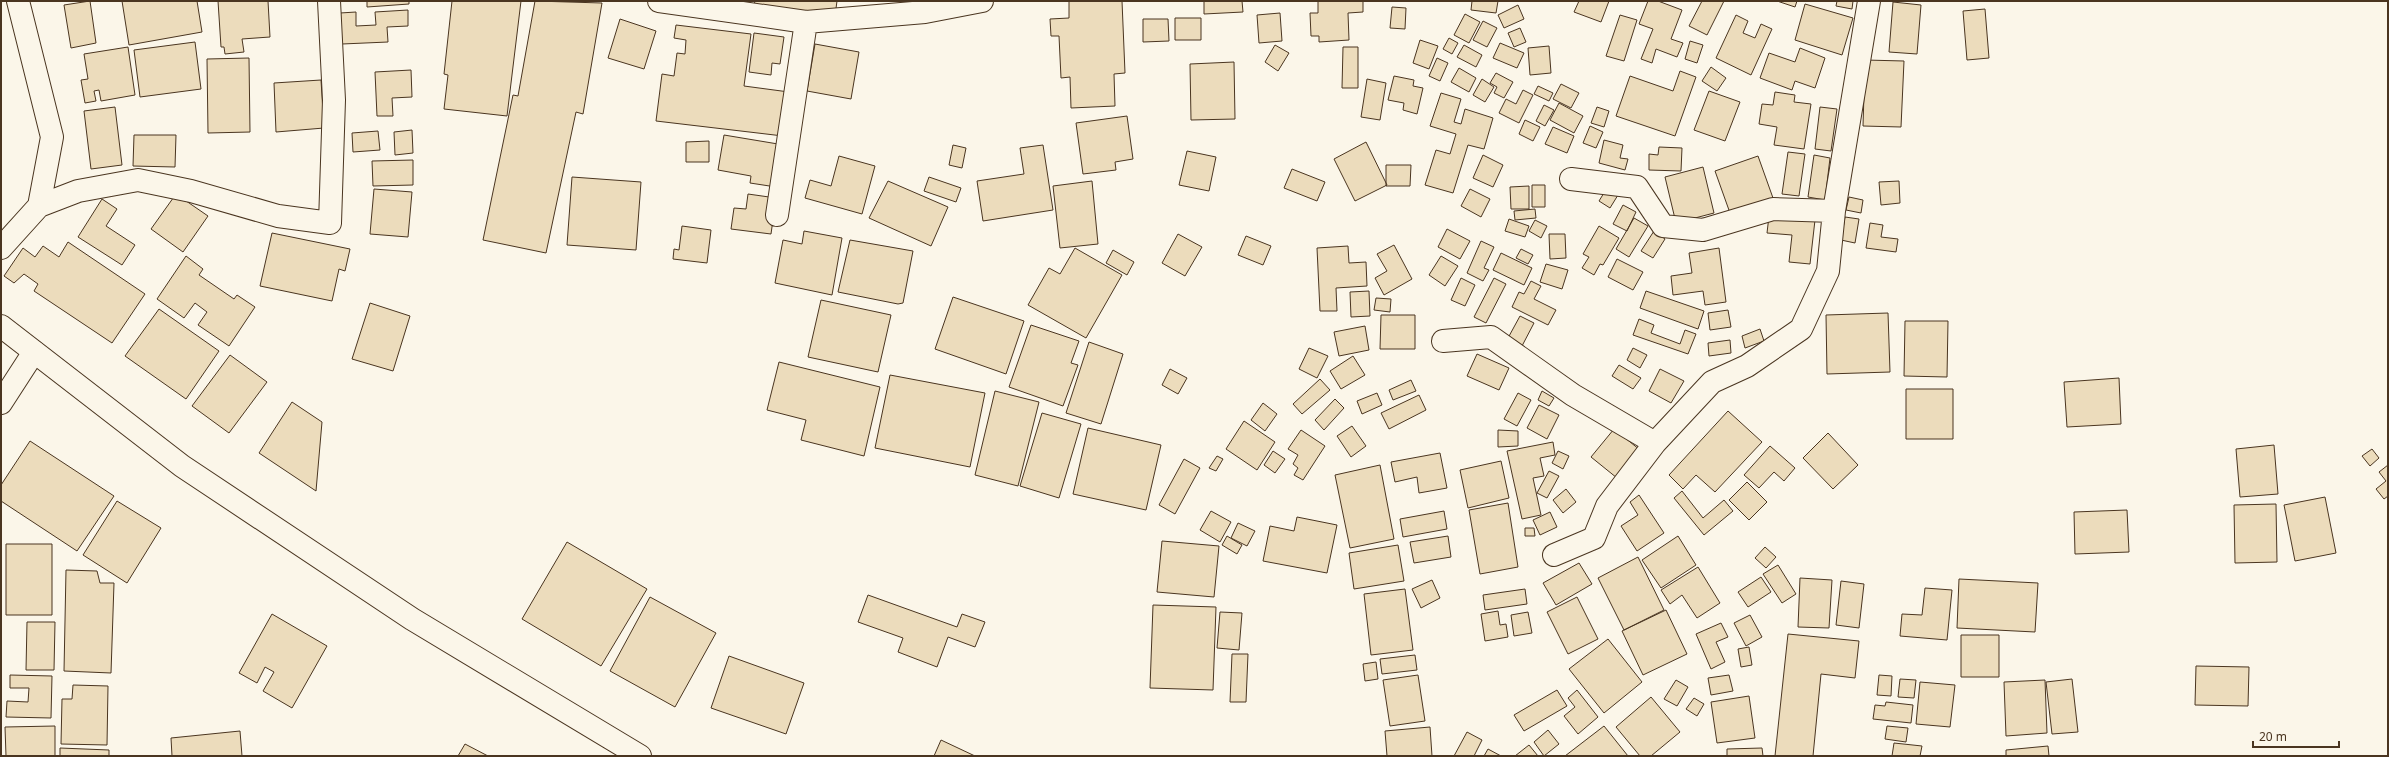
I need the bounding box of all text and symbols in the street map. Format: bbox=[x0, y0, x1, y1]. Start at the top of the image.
scale bar bbox=[2253, 723, 2339, 749]
text: 20 m bbox=[2259, 728, 2287, 745]

